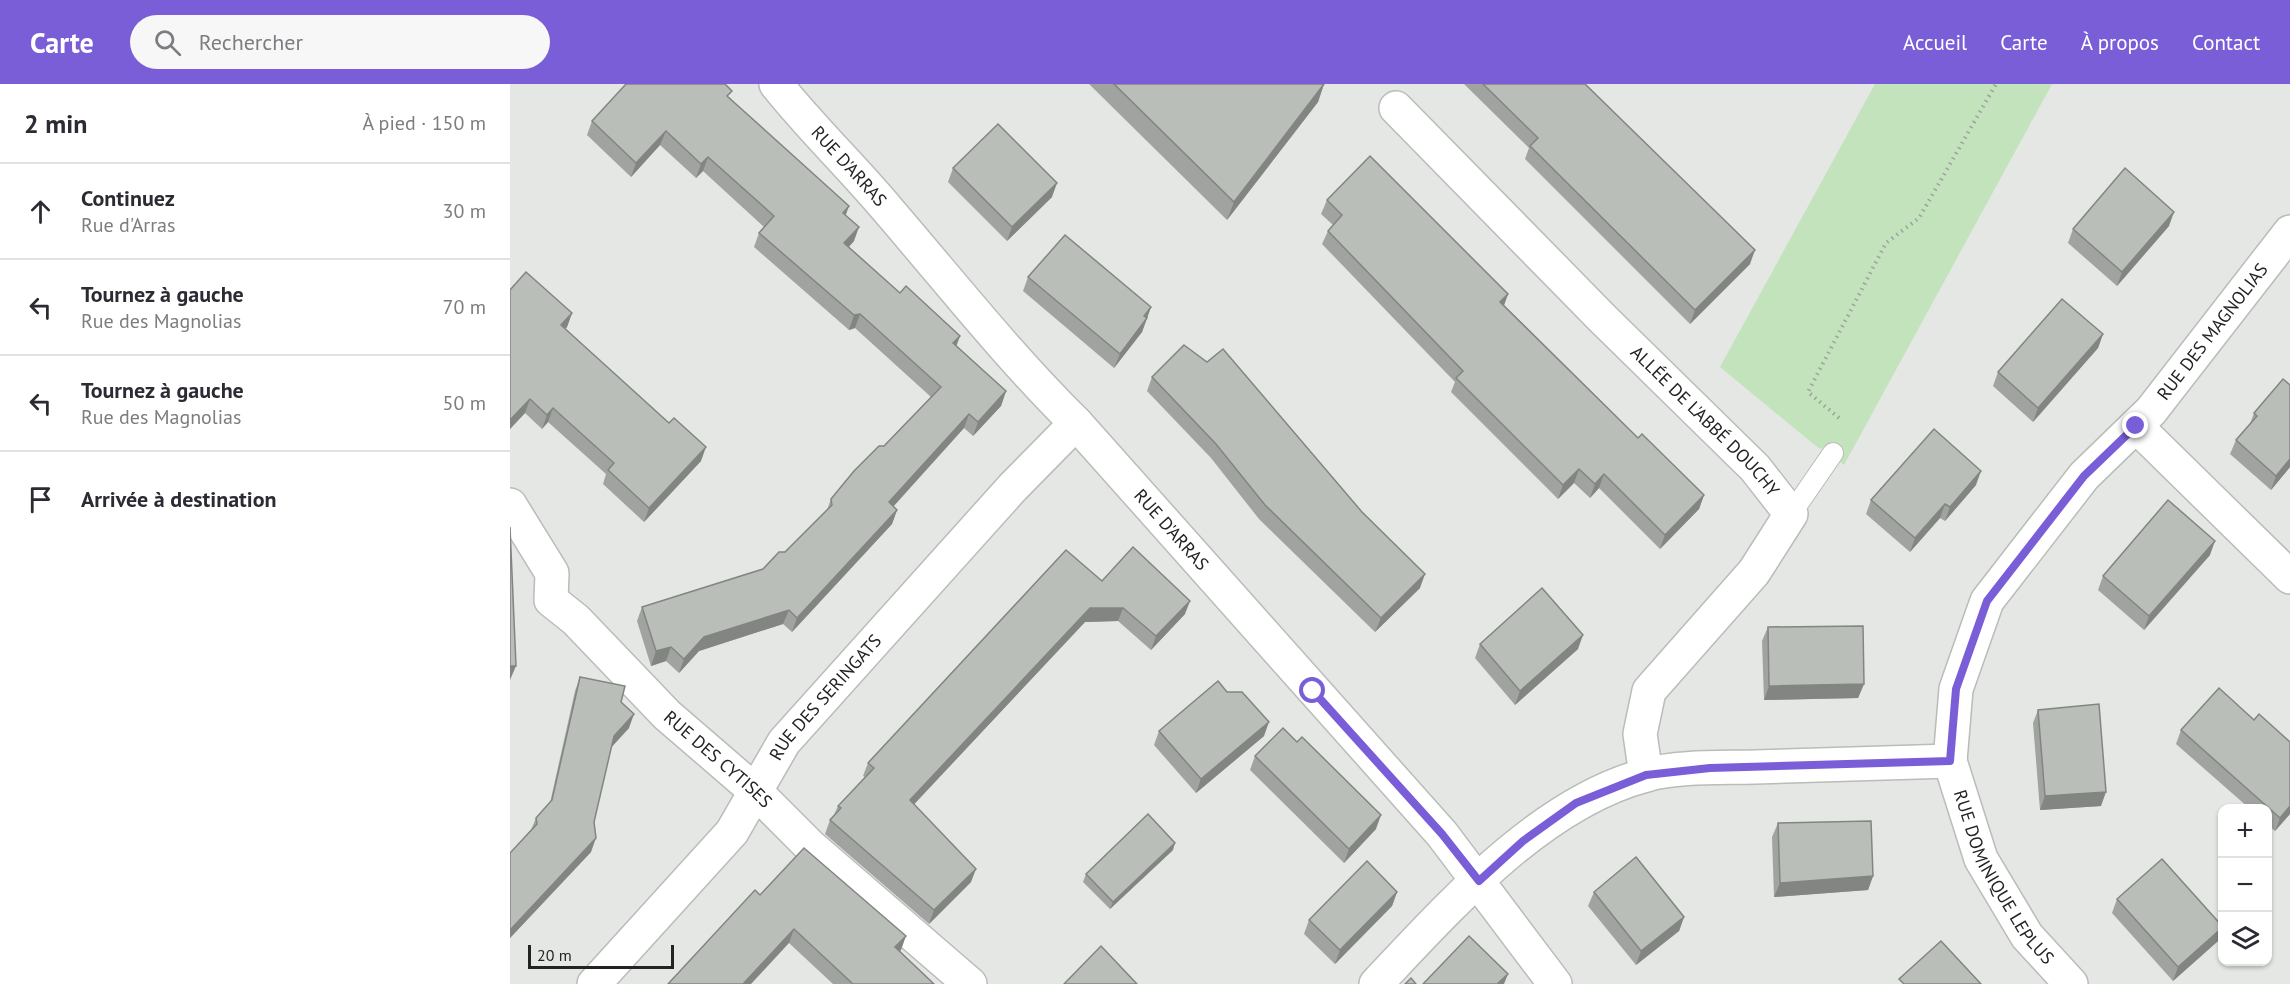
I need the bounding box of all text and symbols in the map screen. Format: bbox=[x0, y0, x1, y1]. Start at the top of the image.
search box bbox=[130, 15, 550, 69]
text: Carte bbox=[30, 24, 94, 61]
icon: search bbox=[151, 26, 184, 59]
text: Rechercher bbox=[199, 28, 303, 56]
text: Accueil bbox=[1903, 29, 1967, 56]
text: Carte bbox=[2000, 29, 2048, 56]
text: À propos bbox=[2081, 29, 2159, 56]
text: Contact bbox=[2192, 29, 2260, 56]
text: 2 min bbox=[24, 107, 87, 140]
text: À pied · 150 m bbox=[362, 110, 486, 136]
street label: RUE D'ARRAS bbox=[807, 121, 892, 211]
text: Continuez bbox=[81, 184, 175, 212]
icon: ahead bbox=[24, 195, 57, 228]
text: 30 m bbox=[443, 198, 486, 224]
text: Rue d'Arras bbox=[81, 212, 175, 238]
street label: RUE DES MAGNOLIAS bbox=[2152, 258, 2273, 404]
text: Tournez à gauche bbox=[81, 280, 244, 308]
icon: left bbox=[24, 291, 57, 324]
text: 70 m bbox=[443, 294, 486, 320]
text: Rue des Magnolias bbox=[81, 308, 241, 334]
street label: ALLÉE DE L'ABBÉ DOUCHY bbox=[1626, 341, 1785, 501]
text: Tournez à gauche bbox=[81, 376, 244, 404]
icon: left bbox=[24, 387, 57, 420]
text: 50 m bbox=[443, 390, 486, 416]
text: Rue des Magnolias bbox=[81, 404, 241, 430]
route end bbox=[2122, 412, 2148, 438]
icon: arrive bbox=[24, 483, 57, 516]
street label: RUE D'ARRAS bbox=[1129, 484, 1214, 575]
text: Arrivée à destination bbox=[81, 485, 277, 513]
street label: RUE DES SERINGATS bbox=[764, 629, 886, 764]
route start bbox=[1299, 677, 1325, 703]
street label: RUE DES CYTISES bbox=[659, 705, 777, 812]
street label: RUE DOMINIQUE LEPLUS bbox=[1949, 787, 2059, 969]
map controls bbox=[2218, 804, 2272, 966]
button: + bbox=[2218, 804, 2272, 858]
button: − bbox=[2218, 858, 2272, 912]
button: layers bbox=[2218, 912, 2272, 966]
scale bar bbox=[528, 942, 674, 970]
text: 20 m bbox=[537, 945, 572, 965]

